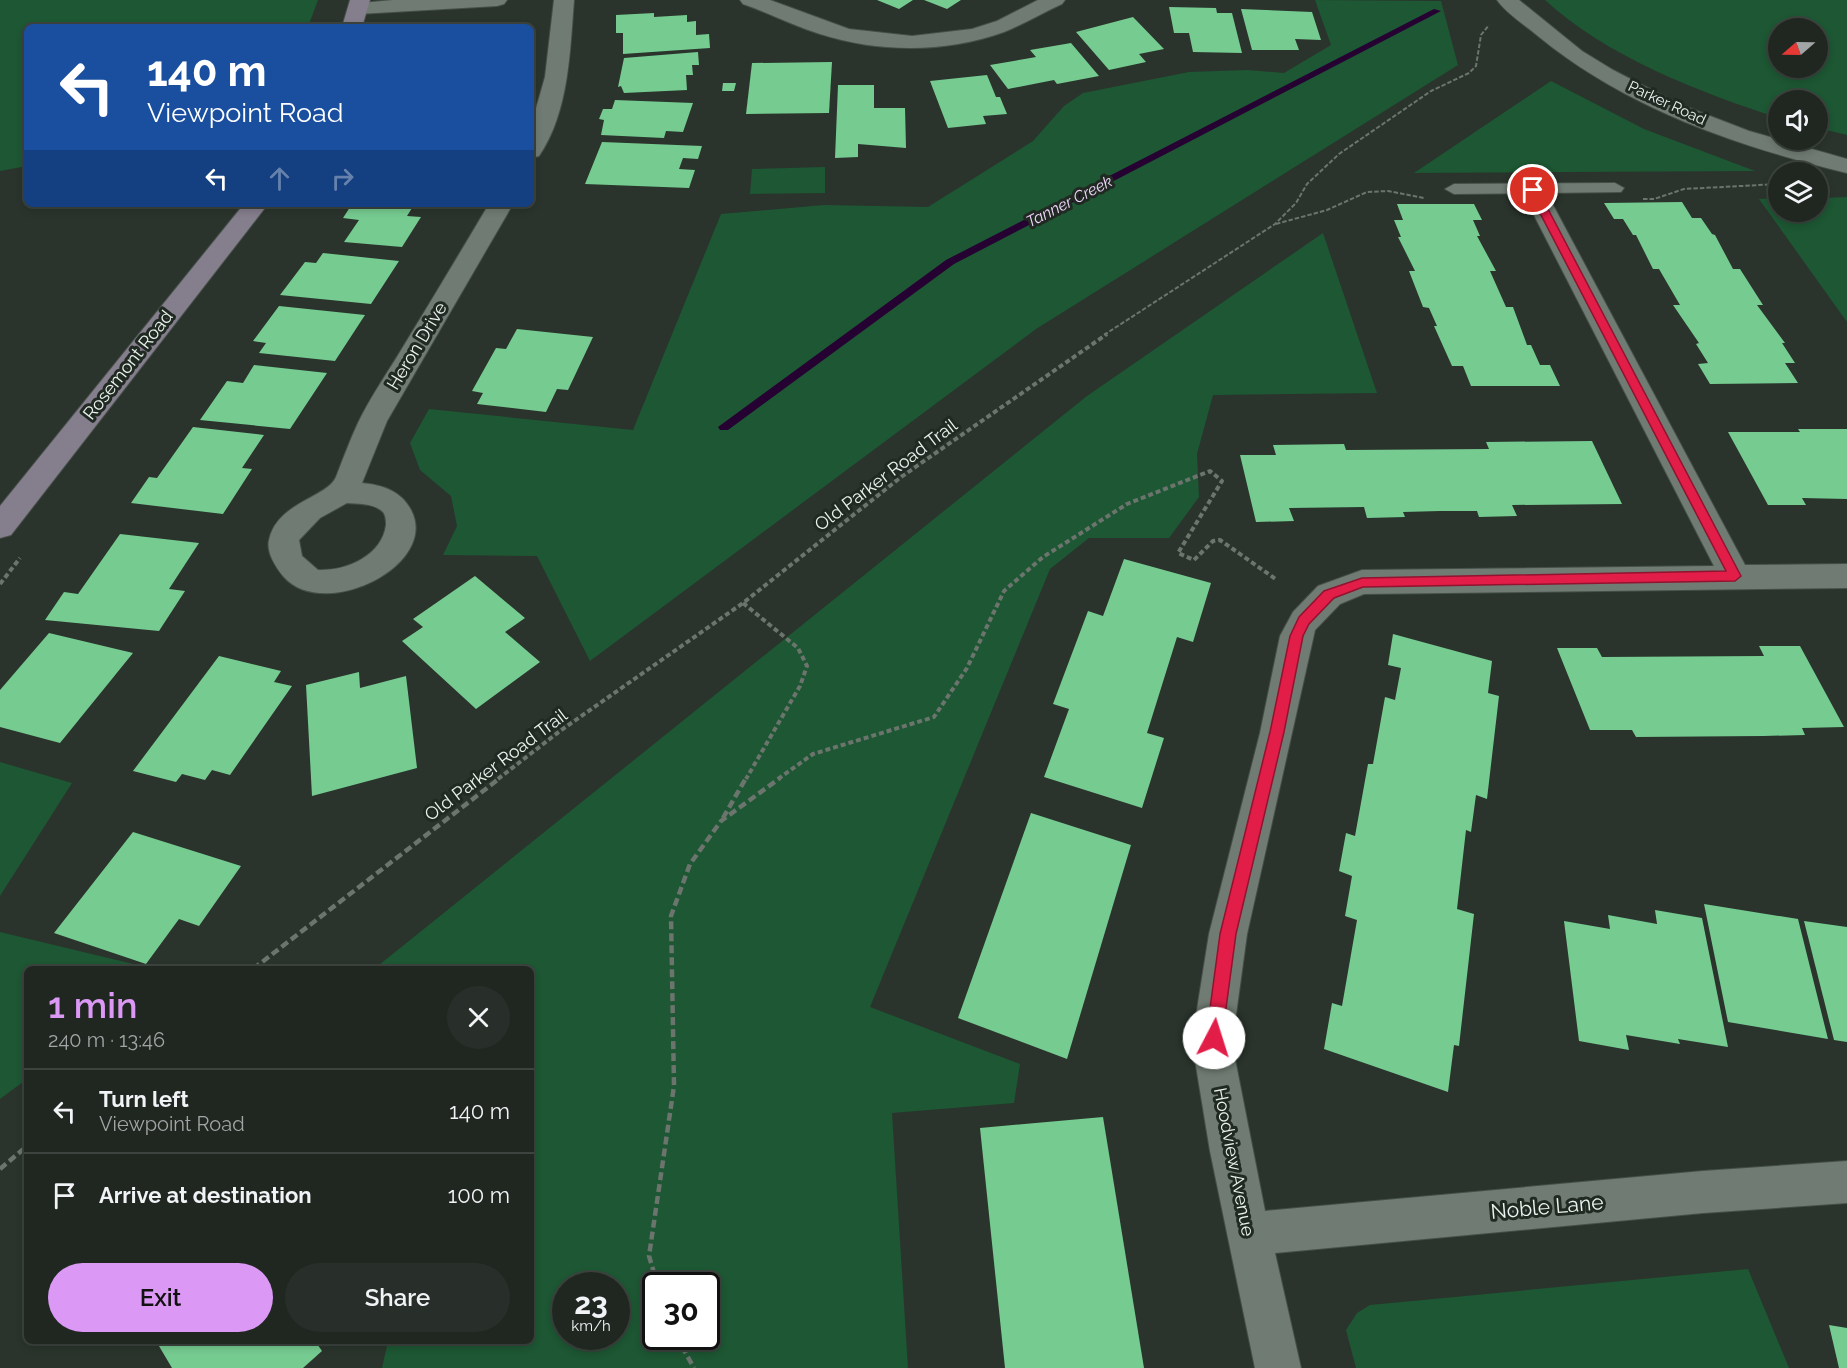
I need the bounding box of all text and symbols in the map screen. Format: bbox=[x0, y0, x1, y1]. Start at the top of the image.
north arrow bbox=[1768, 18, 1828, 78]
map controls bbox=[1768, 18, 1828, 222]
text: 140 m bbox=[147, 47, 267, 96]
icon: left bbox=[48, 48, 126, 126]
street label: Parker Road bbox=[1625, 77, 1709, 129]
button: sound bbox=[1768, 90, 1828, 150]
text: Viewpoint Road bbox=[147, 97, 344, 128]
icon: left bbox=[200, 162, 233, 195]
icon: ahead bbox=[263, 162, 296, 195]
icon: right bbox=[326, 162, 359, 195]
button: layers bbox=[1768, 162, 1828, 222]
pin bbox=[1507, 164, 1558, 215]
water label: Tanner Creek bbox=[1023, 171, 1116, 231]
icon: arrive bbox=[1516, 173, 1549, 206]
street label: Heron Drive bbox=[382, 298, 451, 393]
street label: Rosemont Road bbox=[78, 306, 177, 424]
street label: Old Parker Road Trail bbox=[810, 414, 961, 535]
street label: Old Parker Road Trail bbox=[420, 704, 571, 825]
text: 1 min bbox=[48, 984, 137, 1026]
button: close bbox=[447, 986, 510, 1049]
position arrow bbox=[1182, 1006, 1246, 1070]
text: 240 m · 13:46 bbox=[48, 1028, 165, 1052]
text: Turn left bbox=[99, 1086, 189, 1112]
street label: Hoodview Avenue bbox=[1210, 1086, 1259, 1238]
icon: left bbox=[48, 1095, 81, 1128]
text: 140 m bbox=[449, 1098, 510, 1124]
text: Viewpoint Road bbox=[99, 1112, 245, 1136]
icon: arrive bbox=[48, 1179, 81, 1212]
text: Arrive at destination bbox=[99, 1182, 312, 1208]
text: 100 m bbox=[448, 1182, 510, 1208]
street label: Noble Lane bbox=[1490, 1189, 1604, 1224]
button: Exit bbox=[48, 1263, 273, 1332]
button: Share bbox=[285, 1263, 510, 1332]
speed limit sign: 30 bbox=[642, 1272, 720, 1350]
text: 23 bbox=[574, 1286, 608, 1321]
text: km/h bbox=[571, 1317, 611, 1335]

